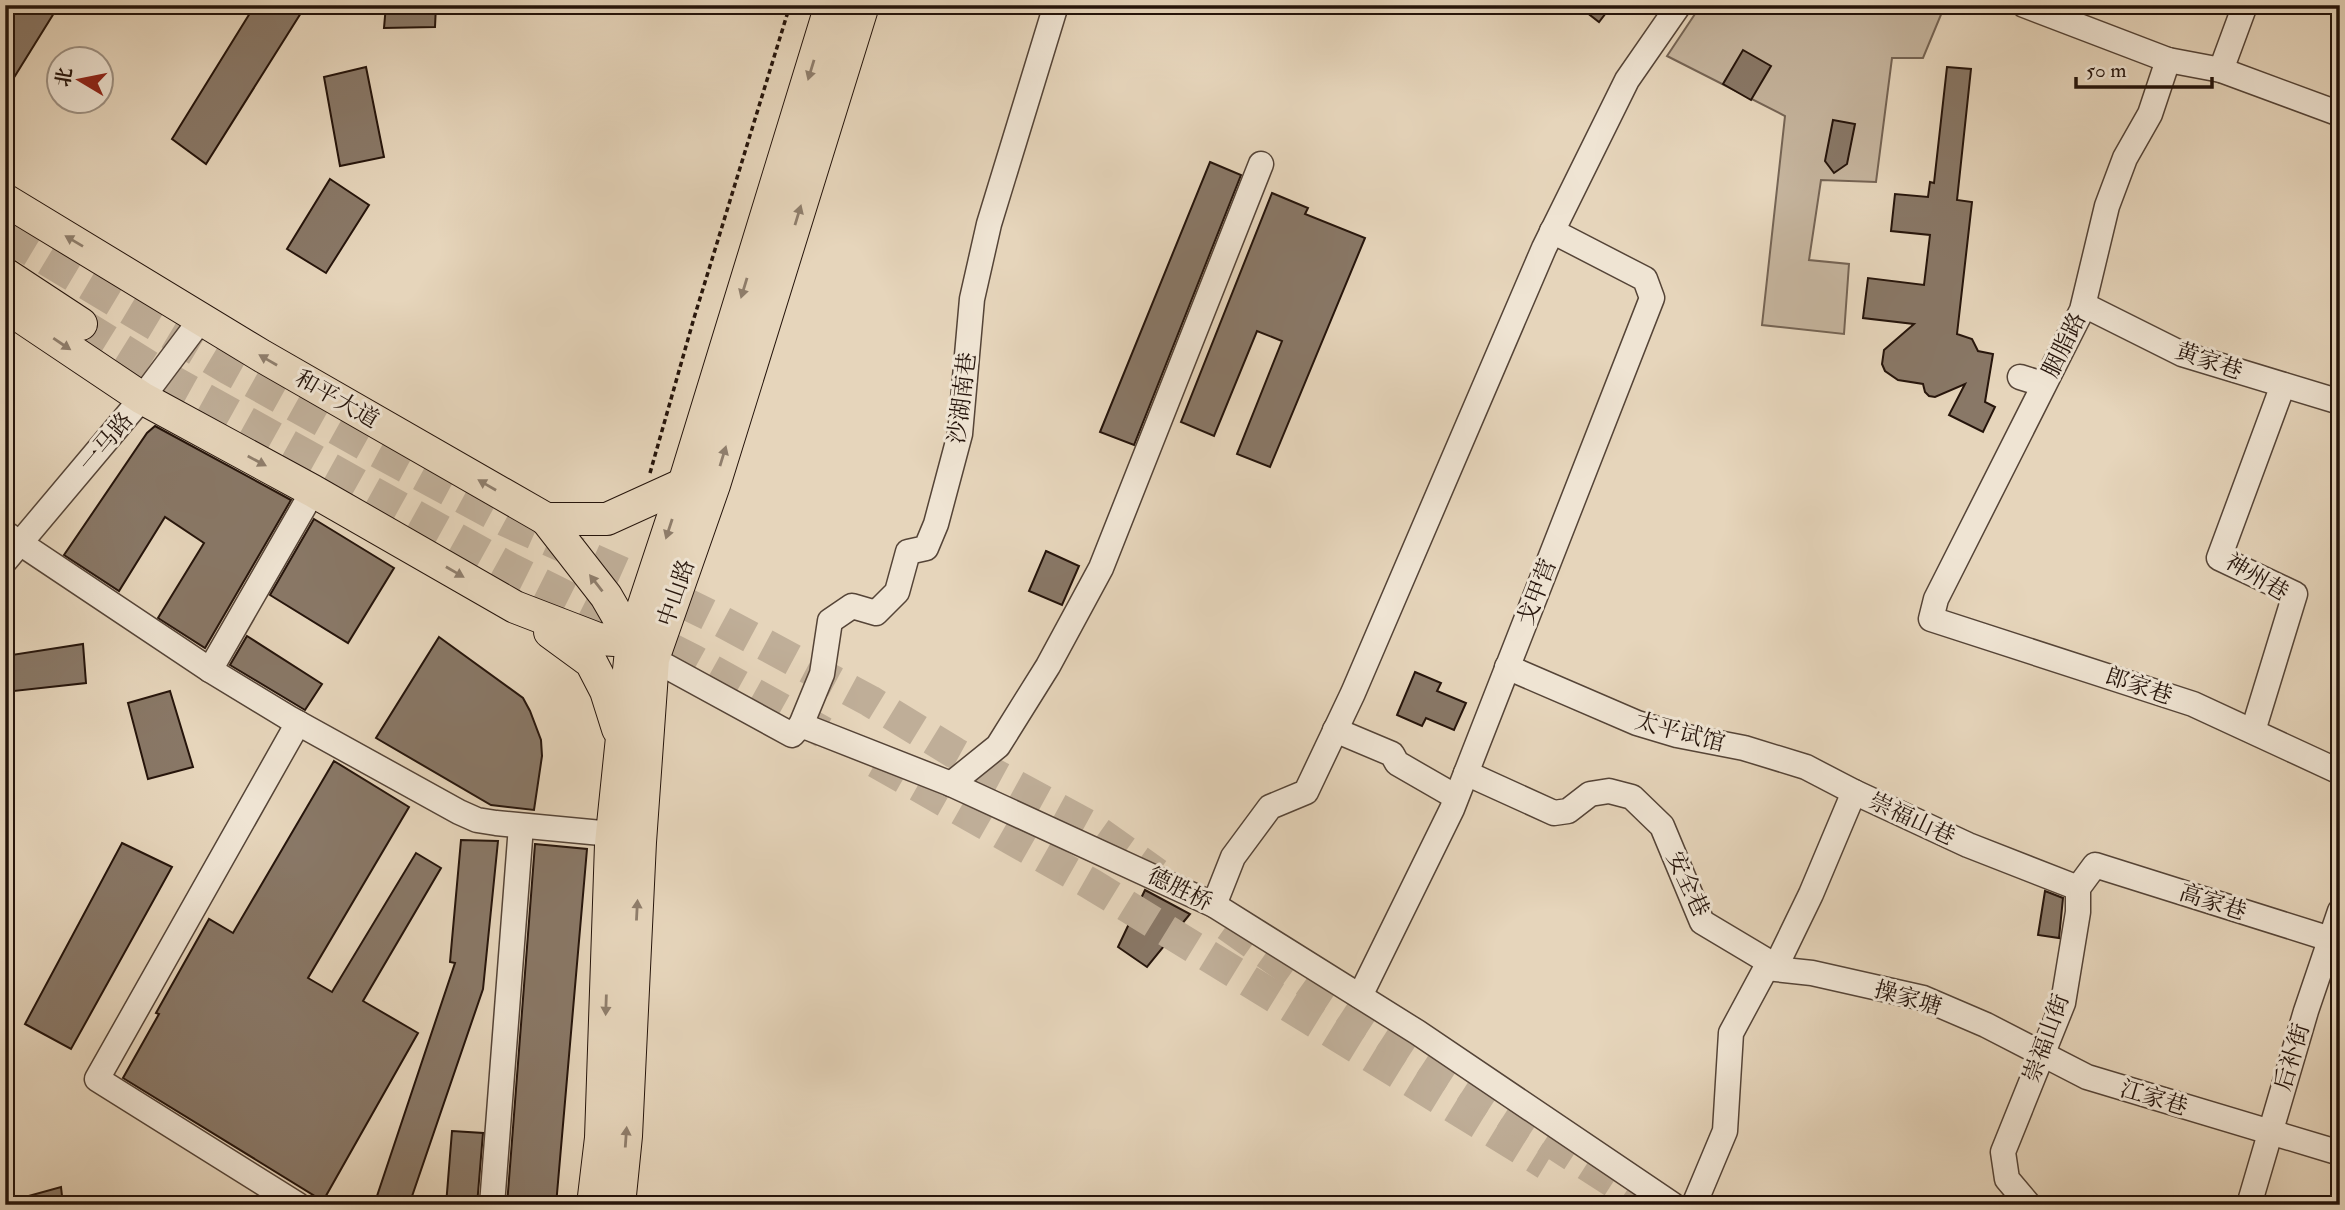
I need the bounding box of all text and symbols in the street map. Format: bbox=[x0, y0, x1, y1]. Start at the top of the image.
north arrow bbox=[46, 46, 116, 116]
scale bar bbox=[2076, 46, 2212, 90]
text: 50 m bbox=[2086, 57, 2127, 84]
one-way arrow bbox=[805, 60, 815, 81]
text: 北 bbox=[51, 66, 78, 89]
one-way arrow bbox=[793, 204, 804, 225]
one-way arrow bbox=[64, 235, 83, 248]
one-way arrow bbox=[738, 278, 748, 299]
street label: 胭脂路 bbox=[2036, 308, 2092, 382]
street label: 黄家巷 bbox=[2172, 336, 2246, 386]
one-way arrow bbox=[53, 337, 71, 351]
street label: 沙湖南巷 bbox=[942, 351, 982, 445]
one-way arrow bbox=[259, 353, 278, 366]
street label: 和平大道 bbox=[290, 363, 384, 435]
street label: 一马路 bbox=[73, 406, 139, 478]
one-way arrow bbox=[719, 445, 729, 466]
one-way arrow bbox=[247, 455, 267, 467]
one-way arrow bbox=[477, 479, 497, 491]
one-way arrow bbox=[663, 518, 674, 539]
street label: 神州巷 bbox=[2220, 547, 2294, 607]
street label: 戈甲营 bbox=[1511, 555, 1563, 629]
street label: 中山路 bbox=[651, 556, 701, 630]
one-way arrow bbox=[446, 566, 465, 579]
one-way arrow bbox=[588, 575, 603, 593]
street label: 郎家巷 bbox=[2102, 661, 2176, 711]
street label: 太平试馆 bbox=[1632, 706, 1728, 758]
street label: 崇福山巷 bbox=[1864, 786, 1960, 852]
street label: 安全巷 bbox=[1660, 847, 1716, 921]
street label: 德胜桥 bbox=[1143, 861, 1217, 917]
street label: 高家巷 bbox=[2176, 878, 2250, 926]
one-way arrow bbox=[632, 898, 643, 920]
street label: 操家塘 bbox=[1871, 975, 1945, 1021]
street label: 崇福山街 bbox=[2017, 990, 2075, 1086]
one-way arrow bbox=[600, 994, 612, 1016]
street label: 后补街 bbox=[2268, 1020, 2316, 1094]
street label: 江家巷 bbox=[2117, 1074, 2191, 1122]
one-way arrow bbox=[621, 1126, 632, 1148]

